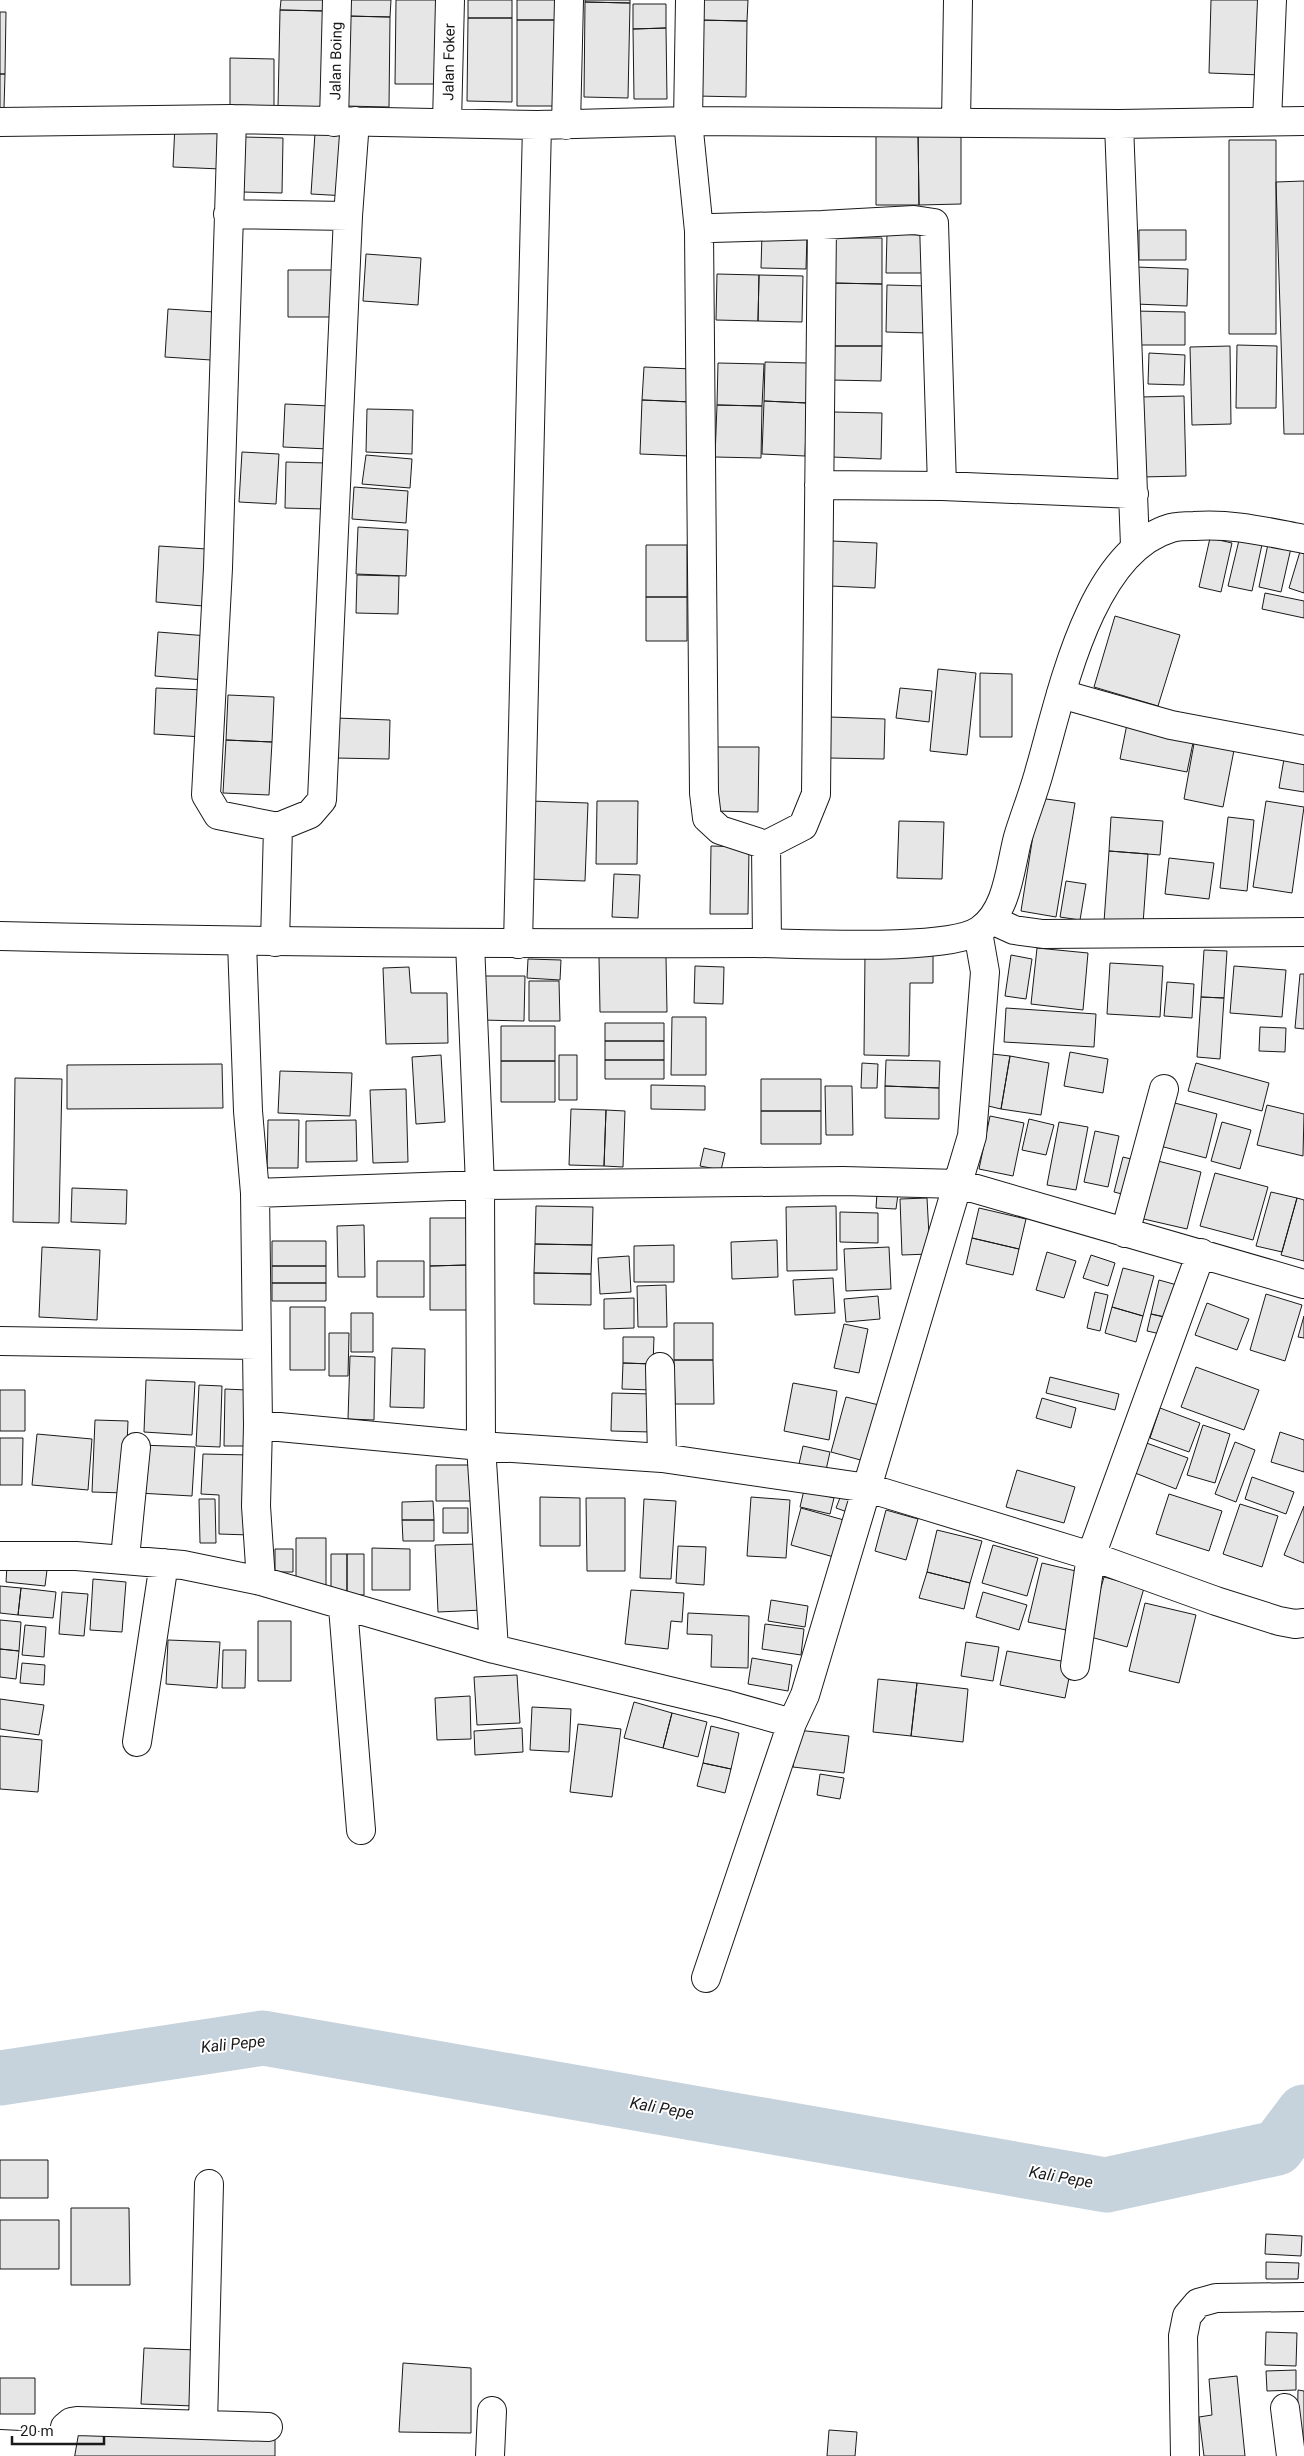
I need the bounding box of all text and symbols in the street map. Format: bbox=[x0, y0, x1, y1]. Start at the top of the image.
street label: Jalan Boing bbox=[326, 22, 346, 100]
street label: Jalan Foker bbox=[439, 23, 459, 101]
water label: Kali Pepe bbox=[200, 2031, 266, 2057]
water label: Kali Pepe bbox=[629, 2093, 695, 2123]
water label: Kali Pepe bbox=[1028, 2162, 1094, 2192]
scale bar bbox=[12, 2414, 105, 2446]
text: 20 m bbox=[20, 2422, 54, 2440]

